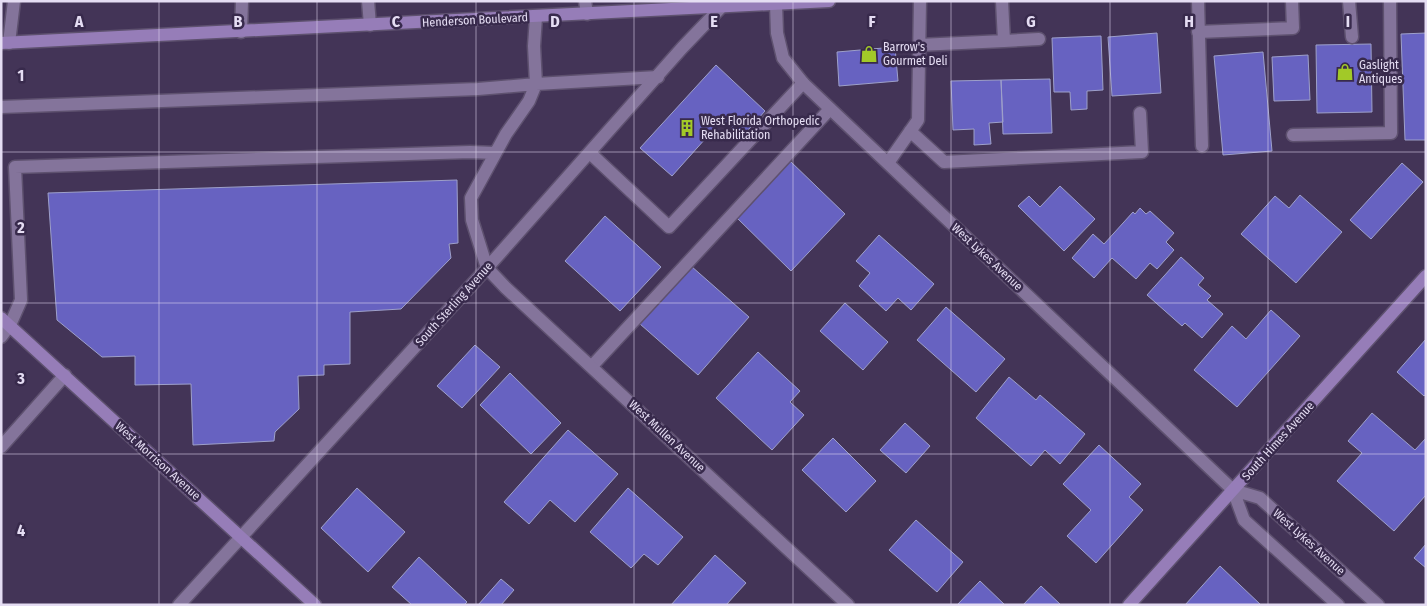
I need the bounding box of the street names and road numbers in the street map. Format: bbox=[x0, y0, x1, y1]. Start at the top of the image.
street label: Henderson Boulevard bbox=[422, 10, 528, 30]
street label: West Lykes Avenue bbox=[949, 221, 1025, 294]
street label: South Sterling Avenue bbox=[413, 259, 496, 349]
street label: West Mullen Avenue bbox=[626, 397, 708, 475]
street label: South Himes Avenue bbox=[1239, 399, 1317, 483]
street label: West Morrison Avenue bbox=[113, 419, 203, 503]
street label: West Lykes Avenue bbox=[1270, 506, 1348, 578]

